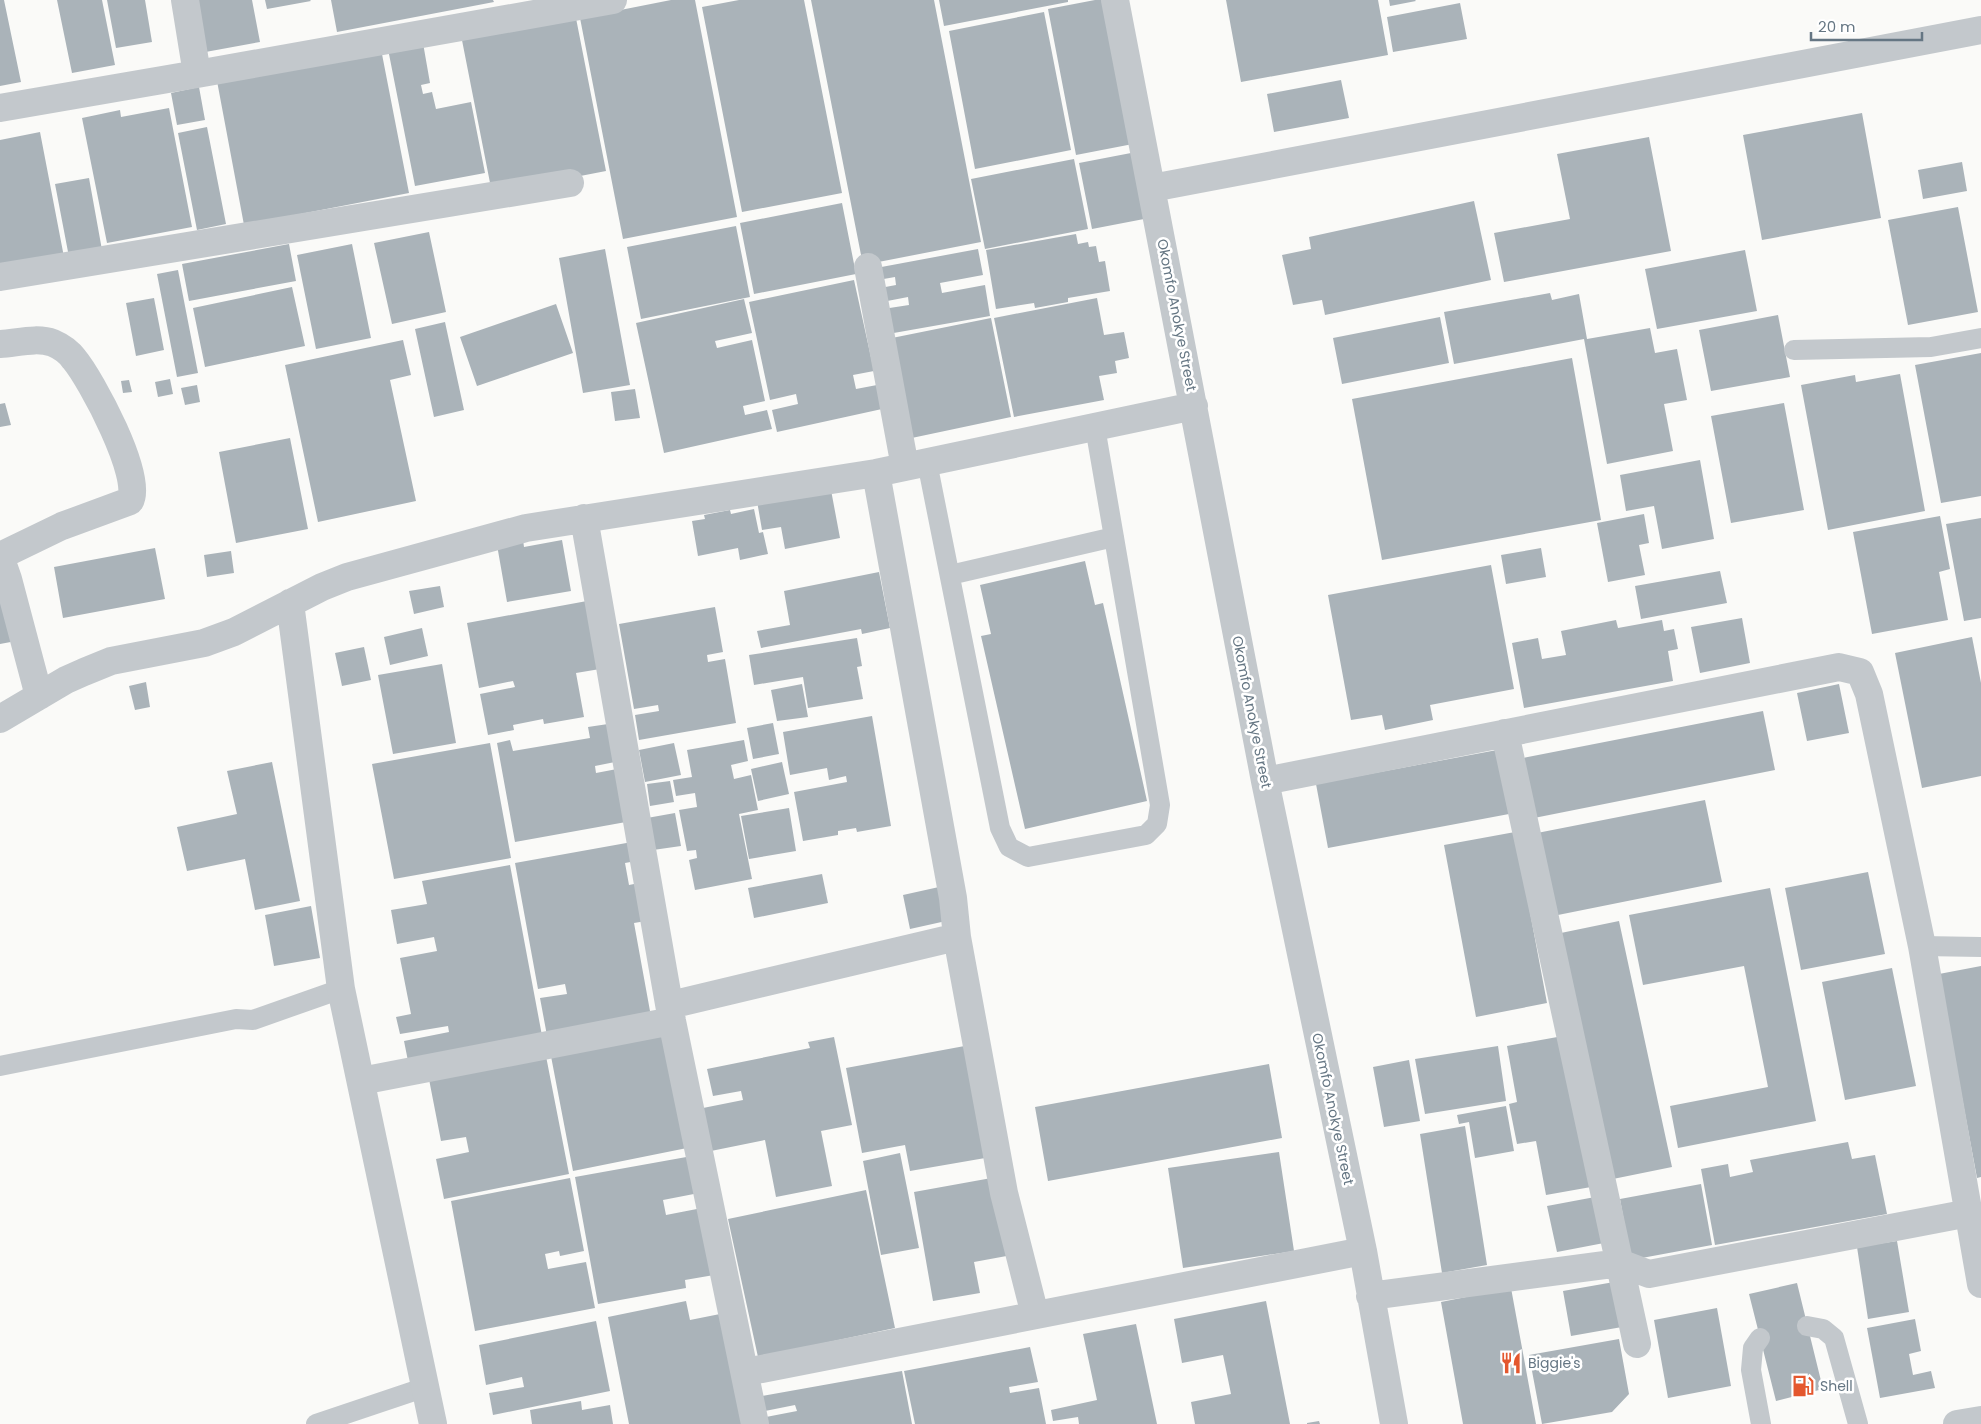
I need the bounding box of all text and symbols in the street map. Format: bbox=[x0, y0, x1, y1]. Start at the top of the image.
scale bar bbox=[1811, 10, 1922, 42]
text: 20 m bbox=[1818, 16, 1856, 37]
street label: Okomfo Anokye Street bbox=[1152, 237, 1202, 393]
street label: Okomfo Anokye Street bbox=[1227, 634, 1277, 790]
street label: Okomfo Anokye Street bbox=[1307, 1031, 1359, 1187]
restaurant icon: Biggie's bbox=[1498, 1350, 1524, 1376]
place label: Biggie's bbox=[1528, 1353, 1581, 1373]
fuel station icon: Shell bbox=[1790, 1373, 1816, 1399]
place label: Shell bbox=[1820, 1376, 1853, 1396]

